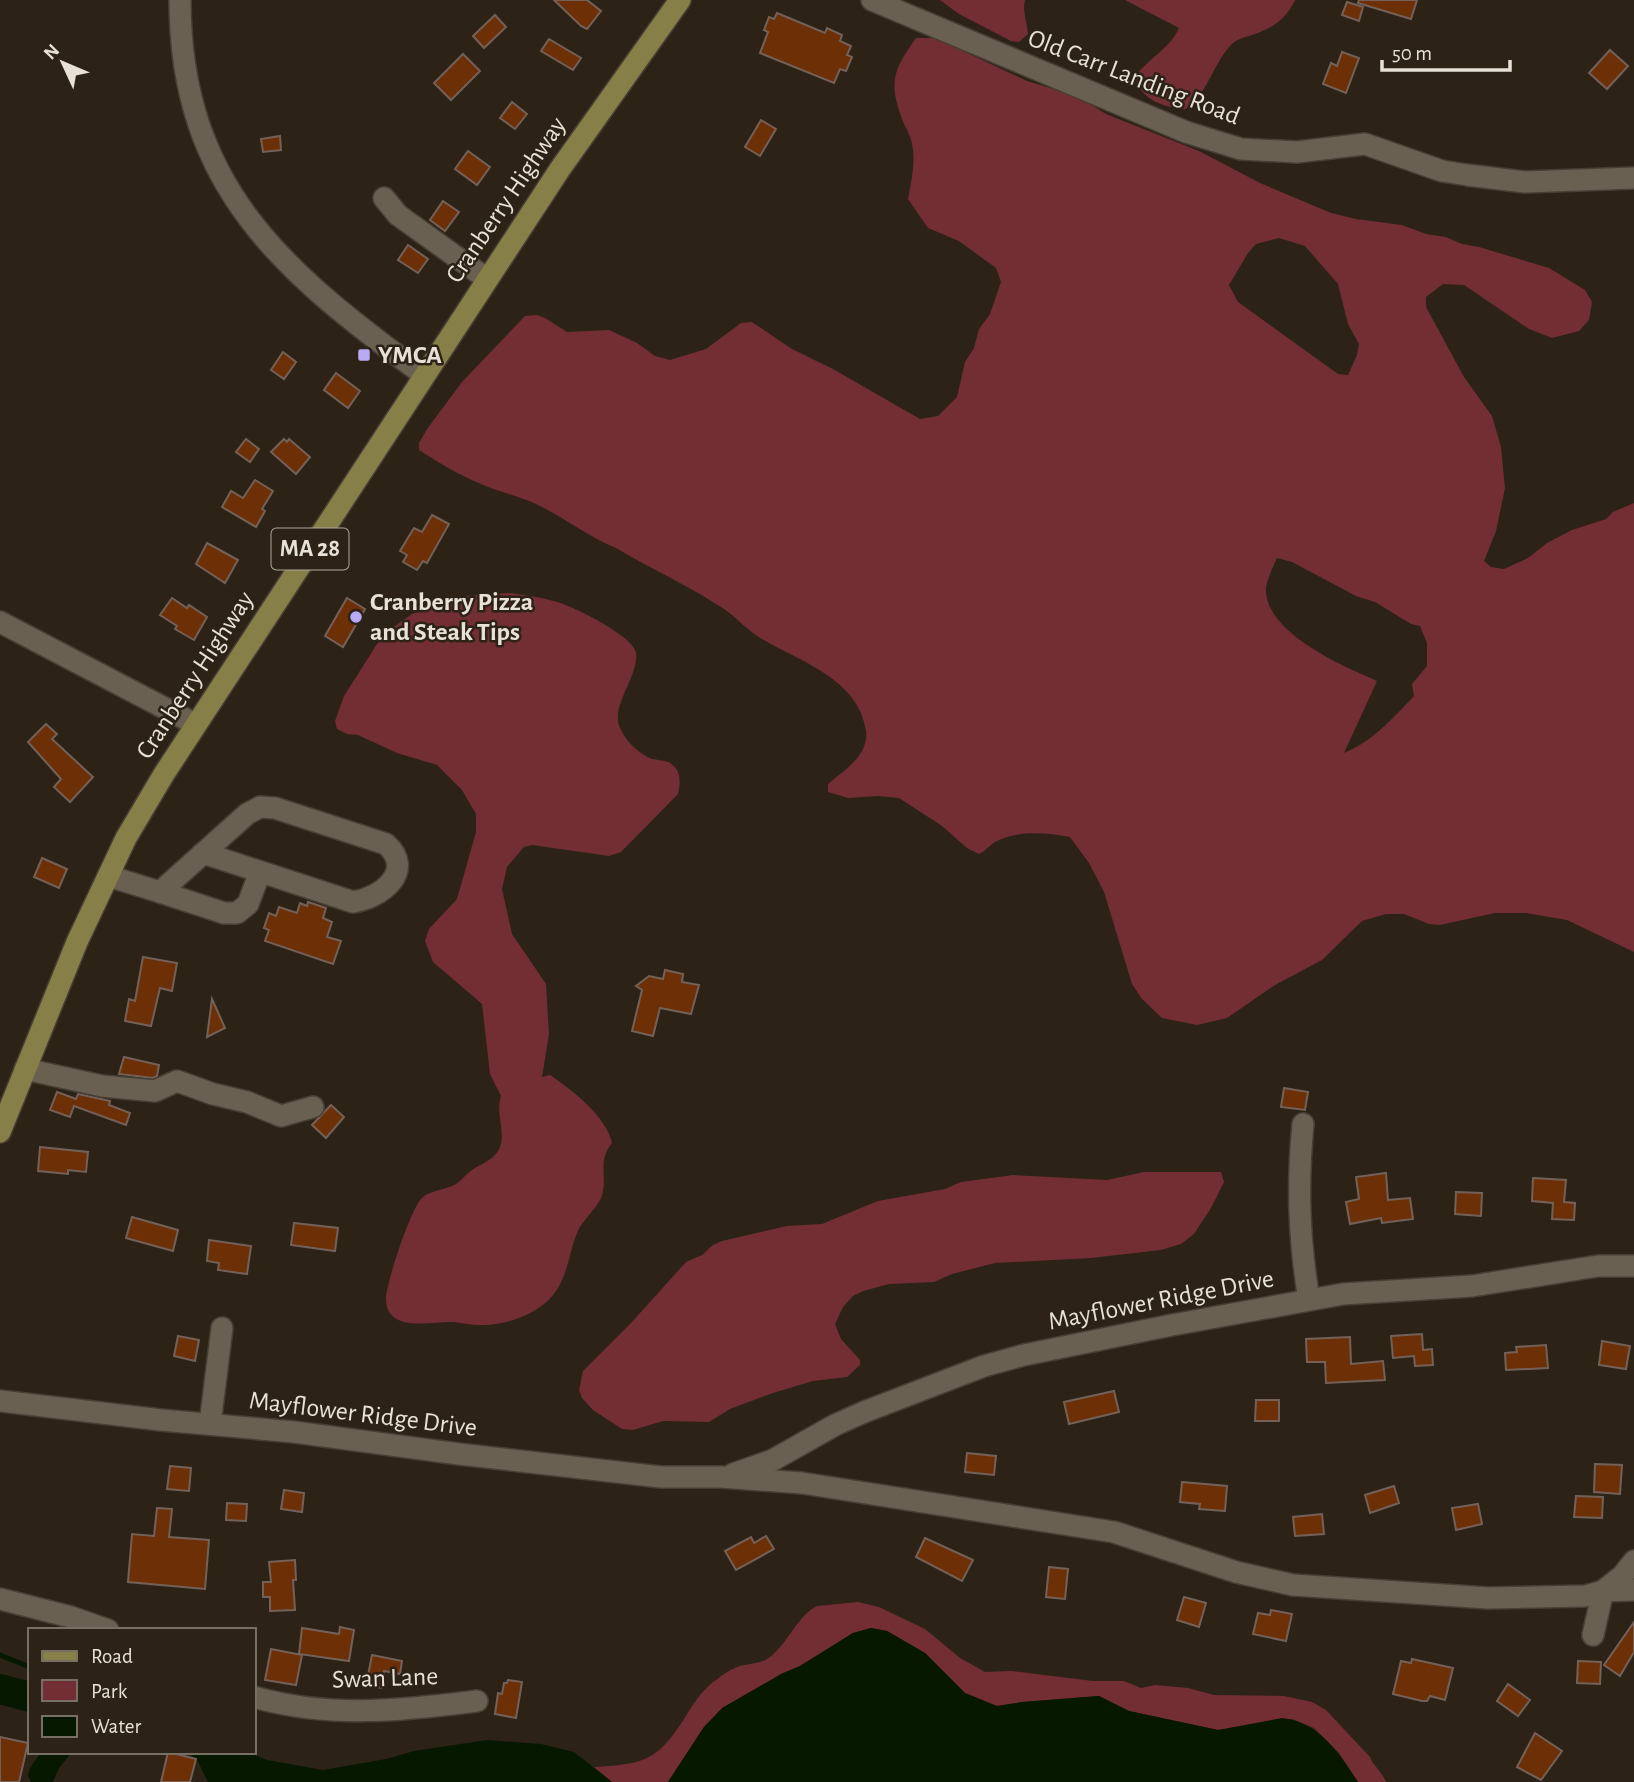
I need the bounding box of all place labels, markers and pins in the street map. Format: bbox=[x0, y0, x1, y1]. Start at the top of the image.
place label: YMCA bbox=[378, 342, 442, 368]
marker: YMCA bbox=[356, 347, 372, 363]
place label: Cranberry Pizza and Steak Tips bbox=[370, 589, 533, 645]
marker: Cranberry Pizza and Steak Tips bbox=[348, 609, 364, 625]

